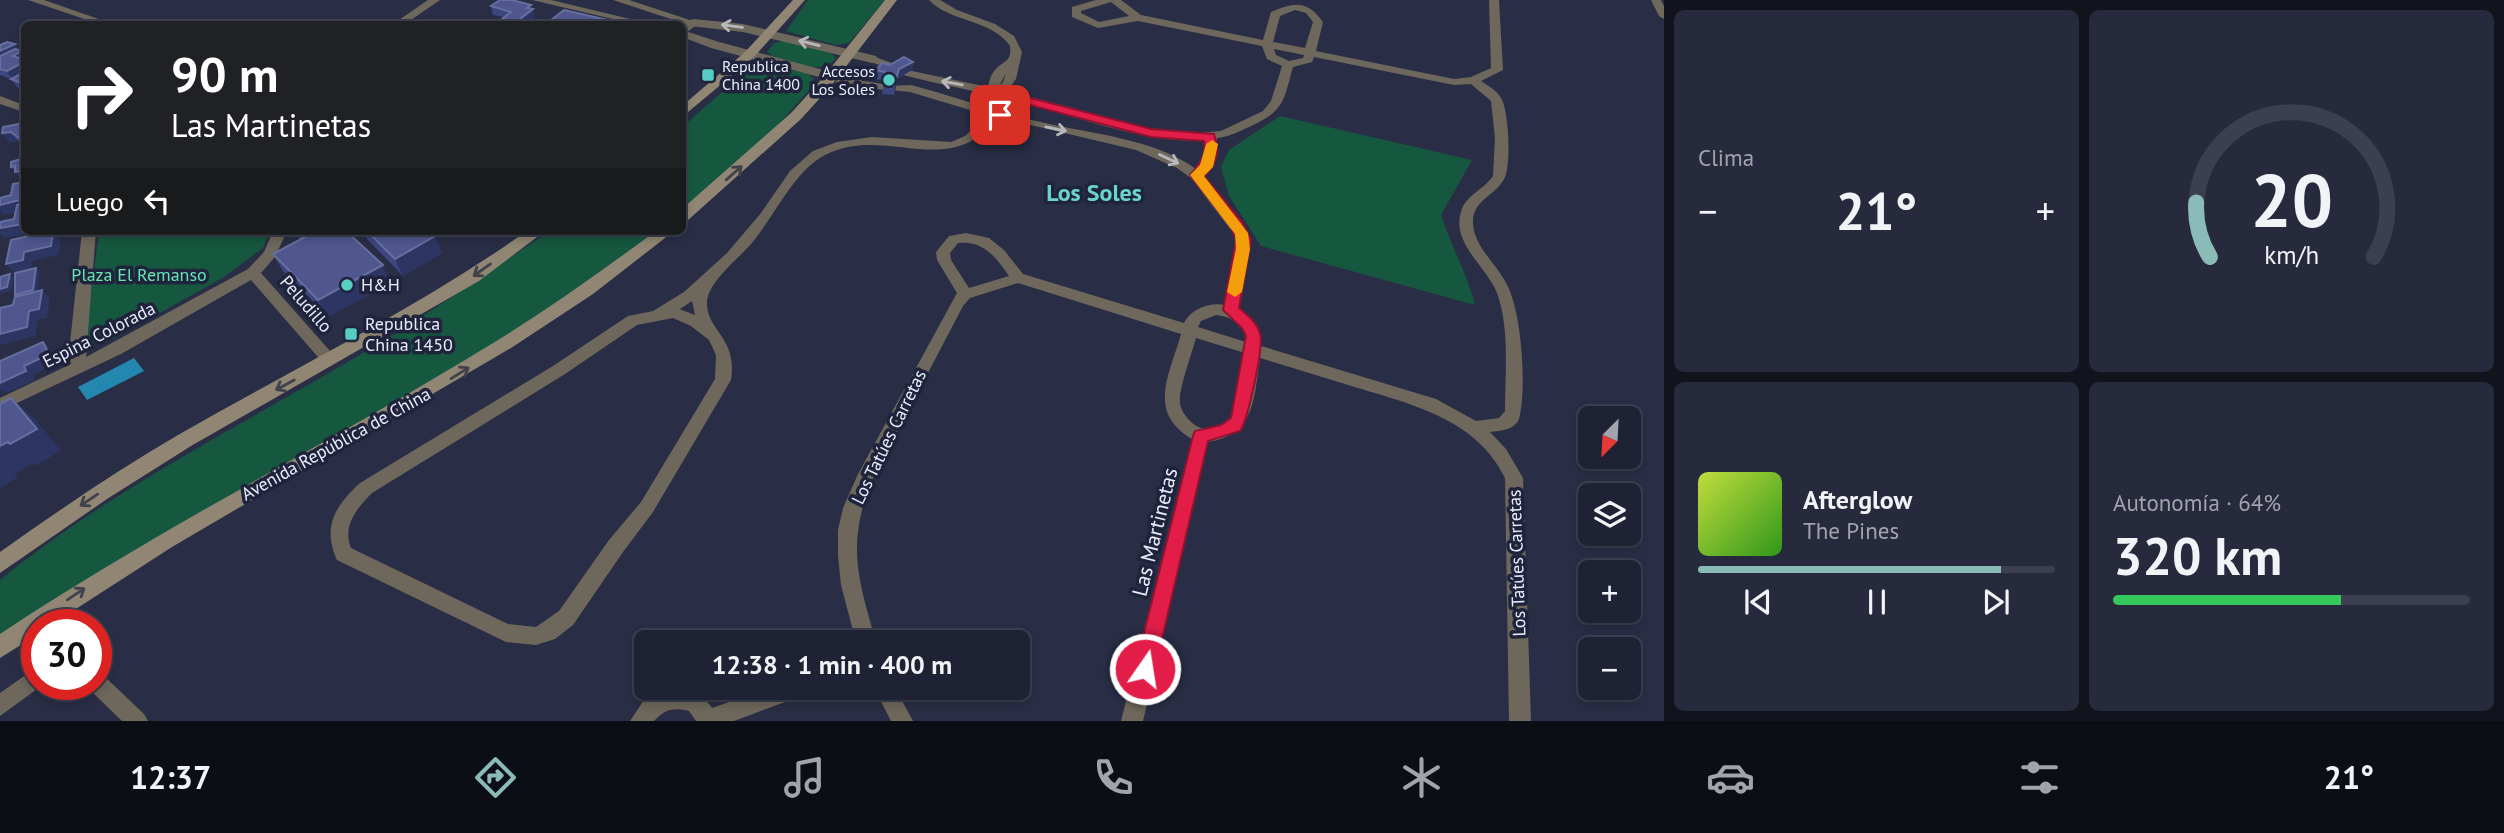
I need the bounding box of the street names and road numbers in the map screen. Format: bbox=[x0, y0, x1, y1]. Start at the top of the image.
street label: Peludillo bbox=[275, 270, 337, 337]
street label: Espina Colorada bbox=[39, 296, 159, 373]
street label: Los Tatúes Carretas bbox=[846, 366, 931, 508]
street label: Avenida República de China bbox=[237, 382, 435, 505]
street label: Las Martinetas bbox=[1126, 465, 1184, 599]
street label: Los Tatúes Carretas bbox=[1502, 489, 1531, 637]

